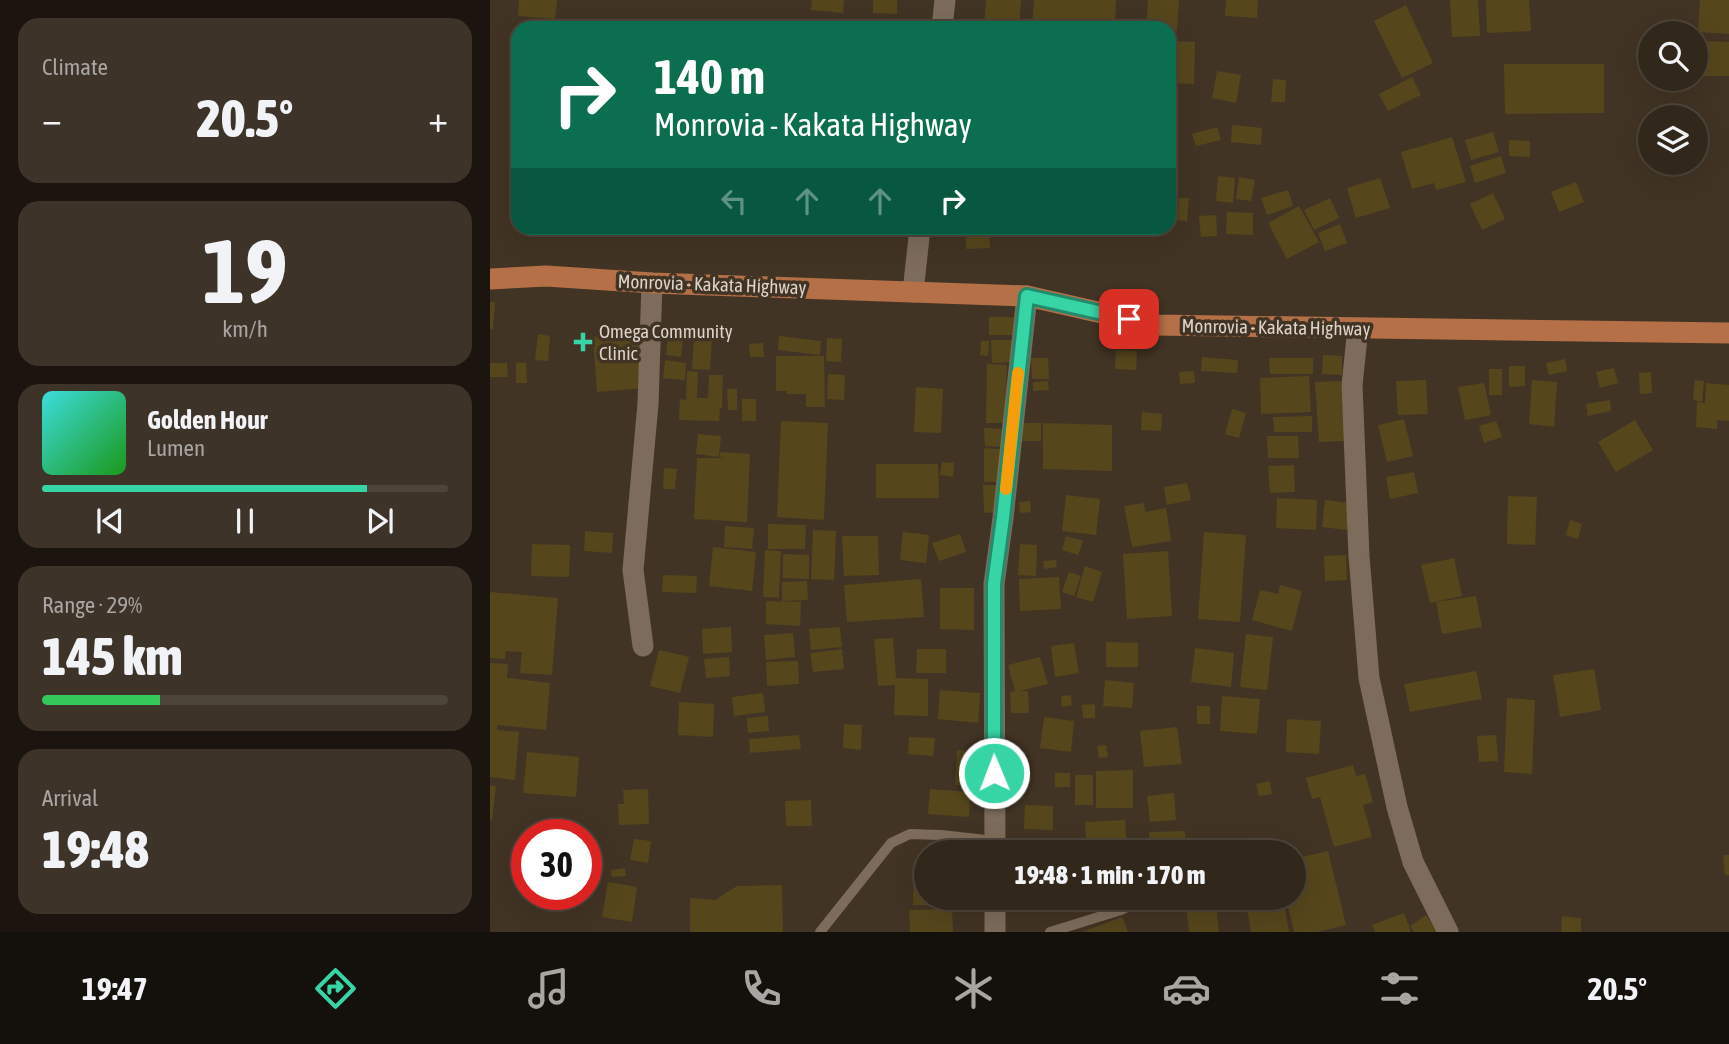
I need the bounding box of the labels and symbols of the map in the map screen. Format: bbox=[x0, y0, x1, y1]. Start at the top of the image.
street label: Monrovia - Kakata Highway bbox=[617, 270, 807, 298]
pin bbox=[1099, 289, 1159, 349]
street label: Monrovia - Kakata Highway bbox=[1181, 314, 1371, 340]
place label: Omega Community Clinic bbox=[599, 320, 733, 364]
marker: Omega Community Clinic bbox=[573, 332, 593, 352]
position arrow bbox=[957, 736, 1031, 810]
speed limit sign: 30 bbox=[511, 819, 602, 910]

